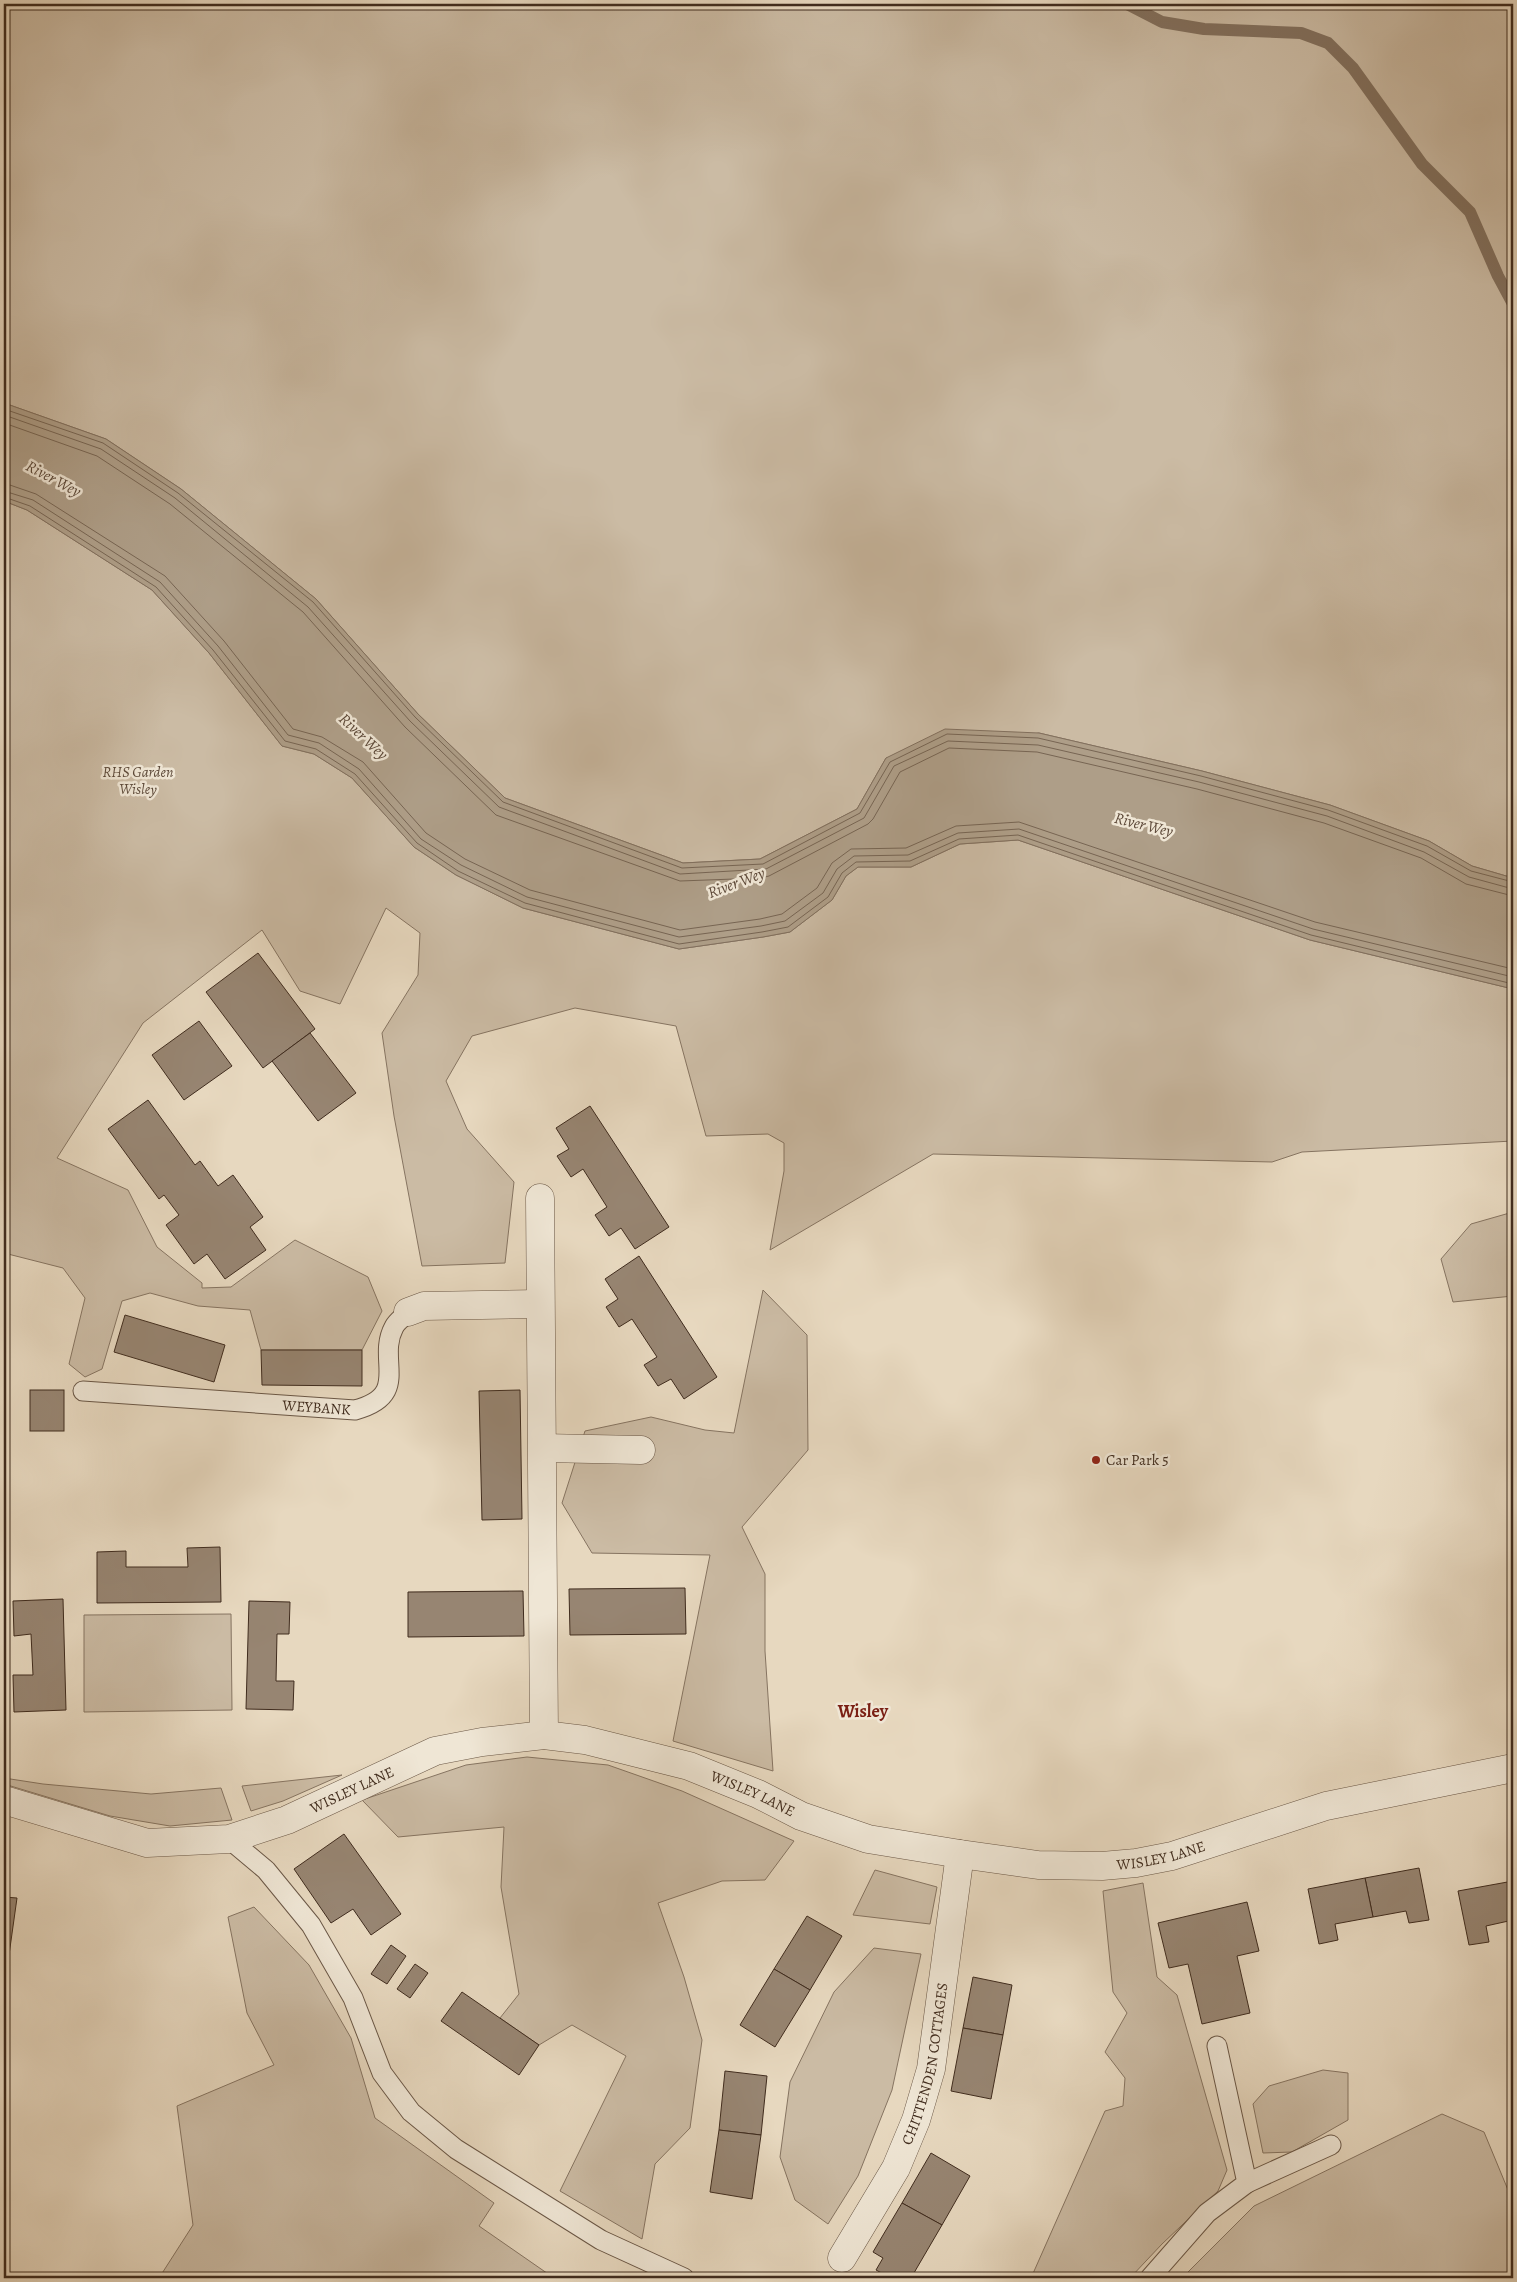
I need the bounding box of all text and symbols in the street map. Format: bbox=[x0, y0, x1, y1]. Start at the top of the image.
water label: River Wey bbox=[22, 455, 85, 503]
water label: River Wey bbox=[334, 708, 393, 765]
park label: RHS Garden Wisley bbox=[103, 762, 173, 799]
water label: River Wey bbox=[1112, 807, 1175, 843]
water label: River Wey bbox=[705, 862, 768, 904]
street label: WEYBANK bbox=[281, 1395, 352, 1420]
place label: Car Park 5 bbox=[1106, 1450, 1169, 1470]
marker: Car Park 5 bbox=[1090, 1454, 1102, 1466]
district label: Wisley bbox=[837, 1699, 889, 1723]
street label: WISLEY LANE bbox=[306, 1762, 397, 1818]
street label: WISLEY LANE bbox=[707, 1765, 798, 1821]
street label: WISLEY LANE bbox=[1115, 1836, 1208, 1875]
street label: CHITTENDEN COTTAGES bbox=[897, 1981, 953, 2148]

